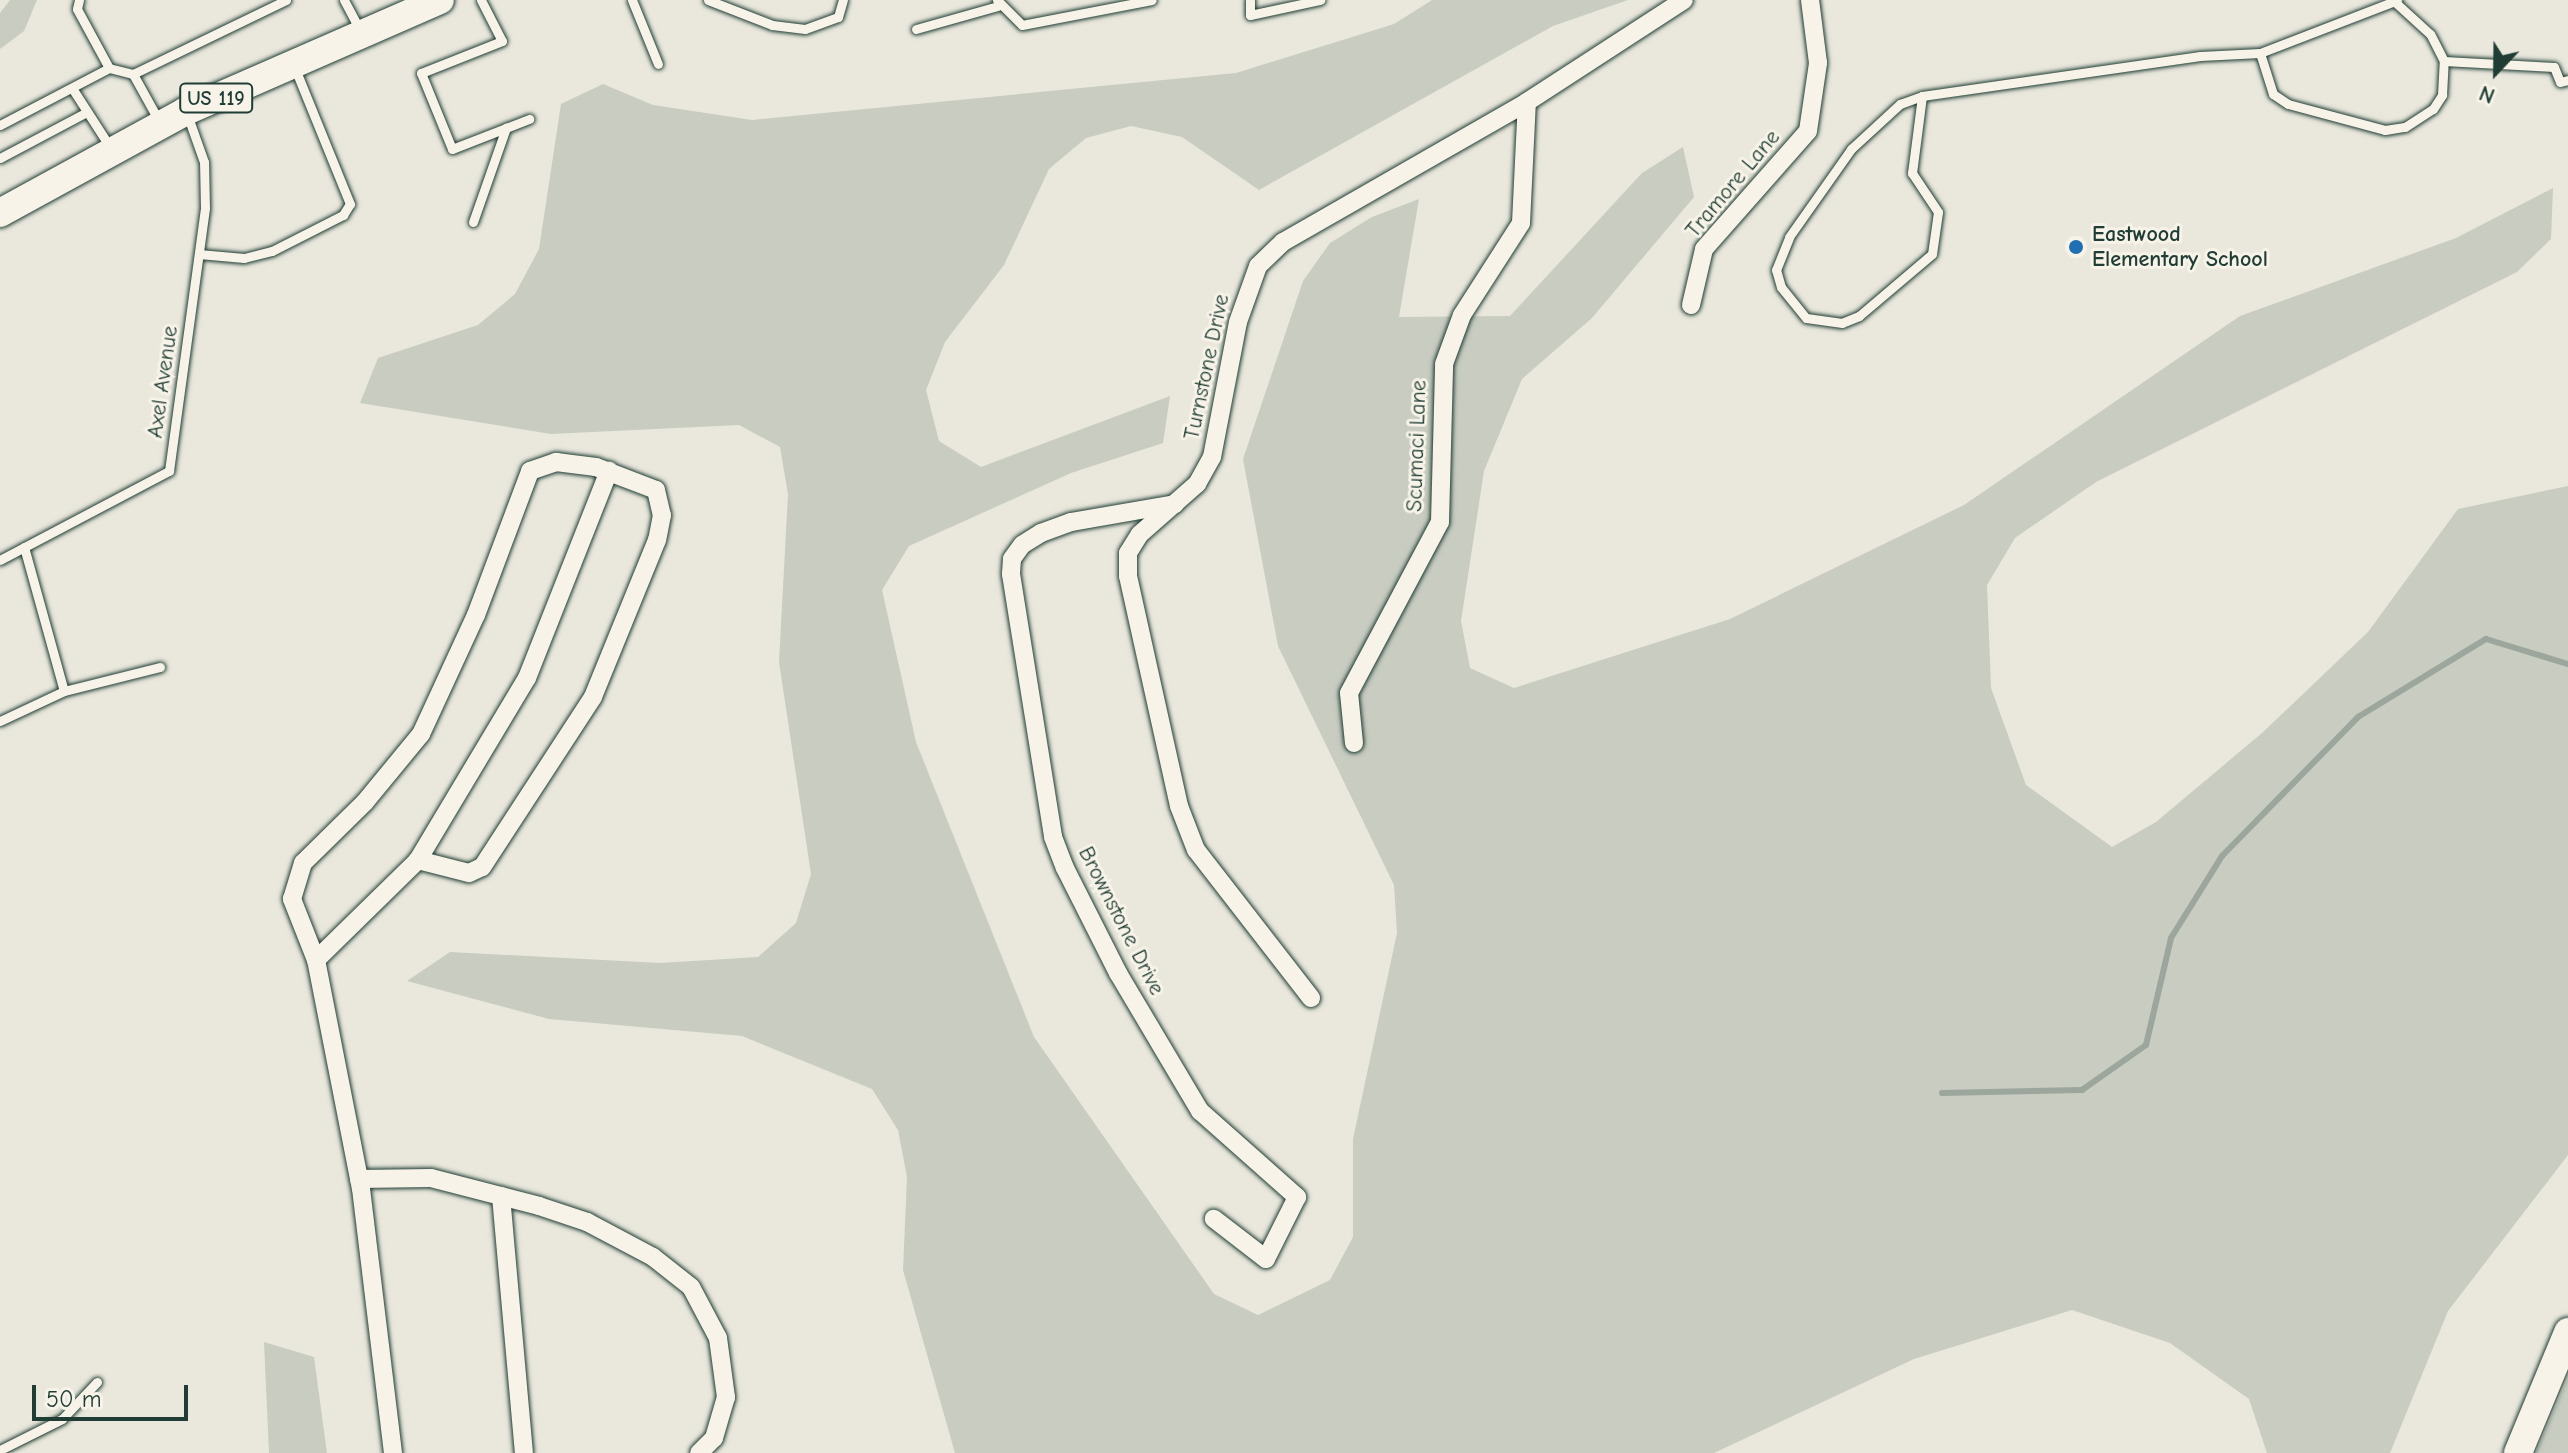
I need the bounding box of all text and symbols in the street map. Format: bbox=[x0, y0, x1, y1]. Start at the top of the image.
north arrow bbox=[2456, 32, 2536, 112]
text: N bbox=[2475, 80, 2499, 109]
road number: US 119 bbox=[178, 82, 254, 114]
street label: Tramore Lane bbox=[1680, 125, 1786, 243]
place label: Eastwood Elementary School bbox=[2092, 221, 2268, 272]
marker: Eastwood Elementary School bbox=[2067, 238, 2085, 256]
street label: Turnstone Drive bbox=[1179, 292, 1235, 442]
street label: Axel Avenue bbox=[142, 324, 184, 440]
street label: Scumaci Lane bbox=[1402, 380, 1432, 512]
street label: Brownstone Drive bbox=[1072, 842, 1170, 1000]
scale bar bbox=[36, 1369, 192, 1419]
text: 50 m bbox=[46, 1385, 102, 1413]

